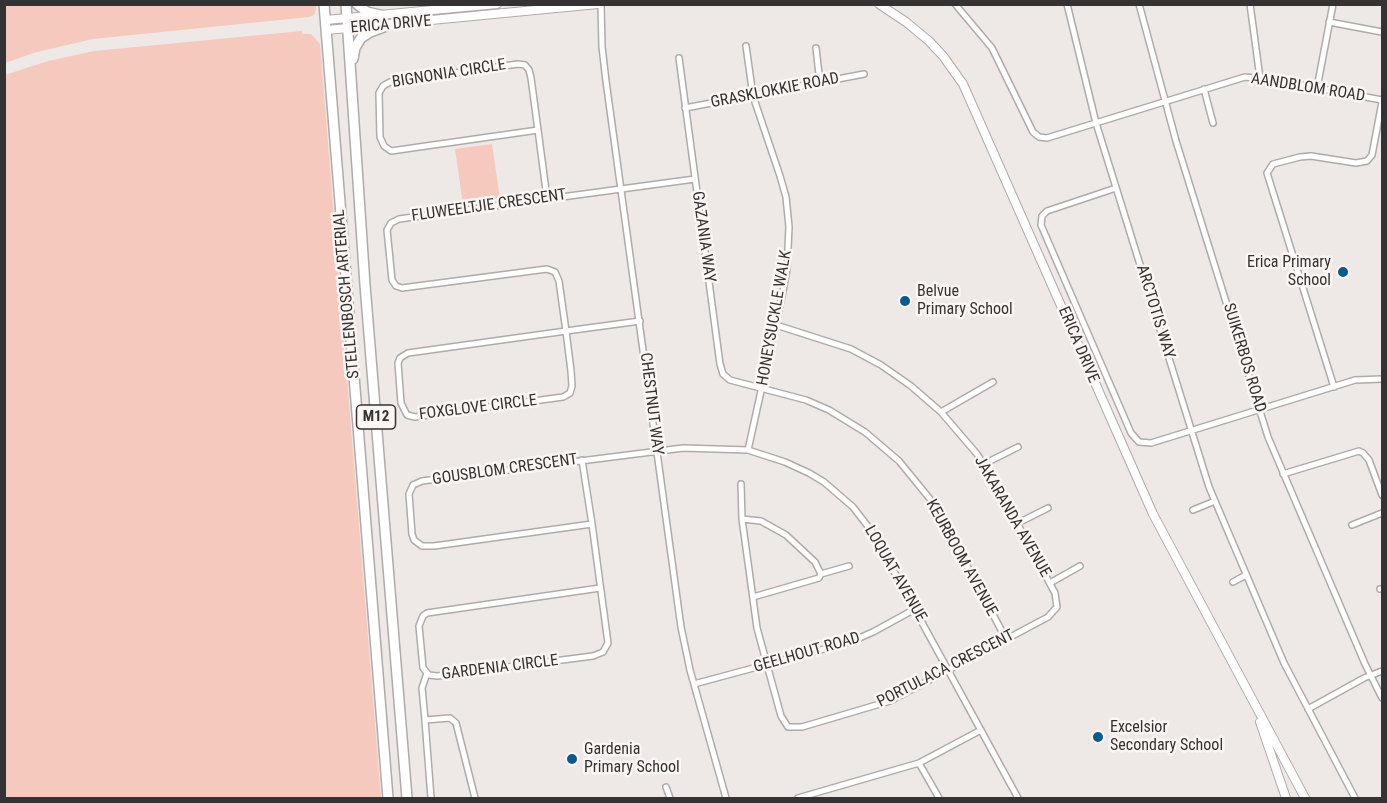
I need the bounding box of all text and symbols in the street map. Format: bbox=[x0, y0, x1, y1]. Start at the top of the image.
street label: ERICA DRIVE bbox=[350, 12, 432, 38]
street label: BIGNONIA CIRCLE bbox=[391, 56, 507, 92]
street label: GRASKLOKKIE ROAD bbox=[709, 69, 841, 113]
street label: AANDBLOM ROAD bbox=[1250, 70, 1366, 106]
street label: FLUWEELTJIE CRESCENT bbox=[410, 186, 568, 226]
street label: GAZANIA WAY bbox=[687, 190, 719, 284]
street label: STELLENBOSCH ARTERIAL bbox=[330, 209, 364, 379]
street label: HONEYSUCKLE WALK bbox=[754, 249, 796, 387]
place label: Erica Primary School bbox=[1247, 253, 1331, 291]
street label: ARCTOTIS WAY bbox=[1132, 263, 1178, 361]
marker: Erica Primary School bbox=[1336, 265, 1350, 279]
place label: Belvue Primary School bbox=[917, 282, 1013, 320]
marker: Belvue Primary School bbox=[898, 294, 912, 308]
street label: SUIKERBOS ROAD bbox=[1218, 301, 1270, 415]
street label: ERICA DRIVE bbox=[1053, 304, 1103, 386]
street label: CHESTNUT WAY bbox=[635, 352, 667, 456]
street label: FOXGLOVE CIRCLE bbox=[418, 391, 538, 425]
road number: M12 bbox=[356, 405, 395, 429]
street label: GOUSBLOM CRESCENT bbox=[431, 450, 579, 490]
street label: JAKARANDA AVENUE bbox=[970, 453, 1054, 581]
street label: KEURBOOM AVENUE bbox=[921, 496, 1001, 620]
street label: LOQUAT AVENUE bbox=[860, 523, 930, 625]
street label: PORTULACA CRESCENT bbox=[874, 626, 1018, 712]
street label: GEELHOUT ROAD bbox=[752, 629, 862, 677]
street label: GARDENIA CIRCLE bbox=[441, 651, 559, 685]
place label: Excelsior Secondary School bbox=[1110, 718, 1223, 756]
marker: Excelsior Secondary School bbox=[1091, 730, 1105, 744]
place label: Gardenia Primary School bbox=[584, 740, 680, 778]
marker: Gardenia Primary School bbox=[565, 752, 579, 766]

